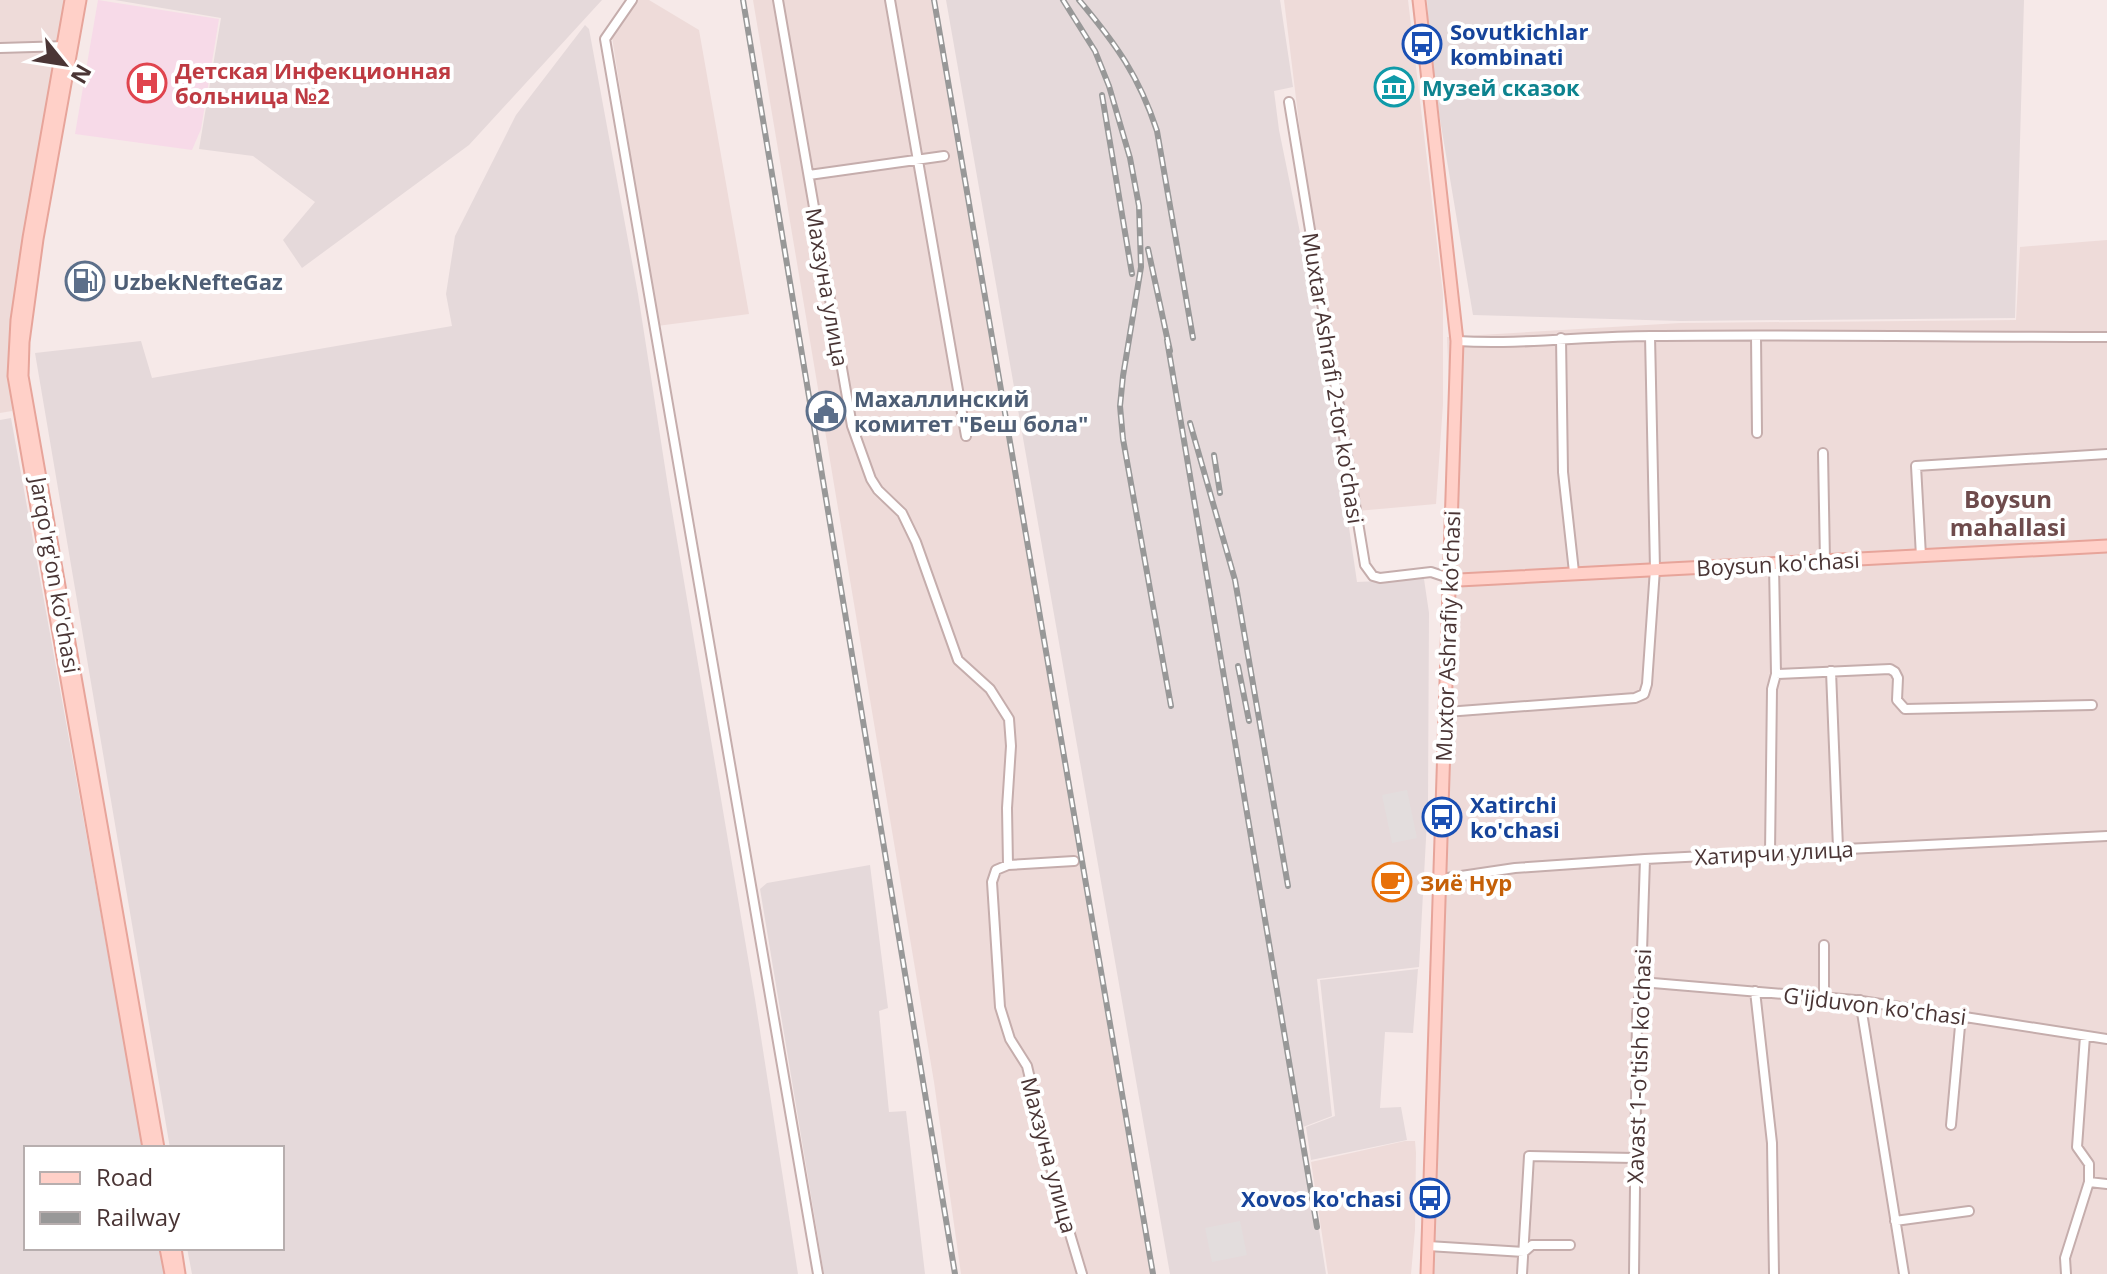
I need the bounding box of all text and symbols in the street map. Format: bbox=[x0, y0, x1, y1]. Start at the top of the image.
place label: Sovutkichlar kombinati bbox=[1450, 16, 1588, 71]
bus stop icon: Sovutkichlar kombinati bbox=[1401, 23, 1443, 65]
north arrow bbox=[24, 24, 104, 104]
place label: Детская Инфекционная больница №2 bbox=[175, 55, 451, 110]
text: N bbox=[65, 59, 100, 90]
hospital icon: Детская Инфекционная больница №2 bbox=[126, 62, 168, 104]
museum icon: Музей сказок bbox=[1373, 66, 1415, 108]
place label: Музей сказок bbox=[1422, 72, 1580, 102]
street label: Махзуна улица bbox=[799, 205, 857, 369]
street label: Muxtar Ashrafi 2-tor ko'chasi bbox=[1296, 230, 1372, 526]
fuel station icon: UzbekNefteGaz bbox=[64, 260, 106, 302]
place label: UzbekNefteGaz bbox=[113, 266, 283, 296]
place label: Махаллинский комитет "Беш бола" bbox=[854, 383, 1088, 438]
public building icon: Махаллинский комитет "Беш бола" bbox=[805, 390, 847, 432]
street label: Jarqo'rg'on ko'chasi bbox=[24, 473, 88, 675]
district label: Boysun mahallasi bbox=[1950, 482, 2066, 543]
street label: Muxtor Ashrafiy ko'chasi bbox=[1428, 510, 1466, 762]
street label: Boysun ko'chasi bbox=[1696, 544, 1860, 582]
place label: Xatirchi ko'chasi bbox=[1470, 789, 1560, 844]
bus stop icon: Xatirchi ko'chasi bbox=[1421, 796, 1463, 838]
street label: Хатирчи улица bbox=[1694, 833, 1854, 871]
cafe icon: Зиё Нур bbox=[1371, 861, 1413, 903]
place label: Зиё Нур bbox=[1420, 867, 1512, 897]
street label: Xavast 1-o'tish ko'chasi bbox=[1619, 948, 1657, 1184]
street label: G'ijduvon ko'chasi bbox=[1782, 979, 1968, 1031]
street label: Махзуна улица bbox=[1015, 1074, 1085, 1236]
legend bbox=[24, 1146, 284, 1250]
text: Road bbox=[96, 1160, 153, 1193]
bus stop icon: Xovos ko'chasi bbox=[1409, 1177, 1451, 1219]
place label: Xovos ko'chasi bbox=[1241, 1183, 1402, 1213]
text: Railway bbox=[96, 1200, 181, 1233]

